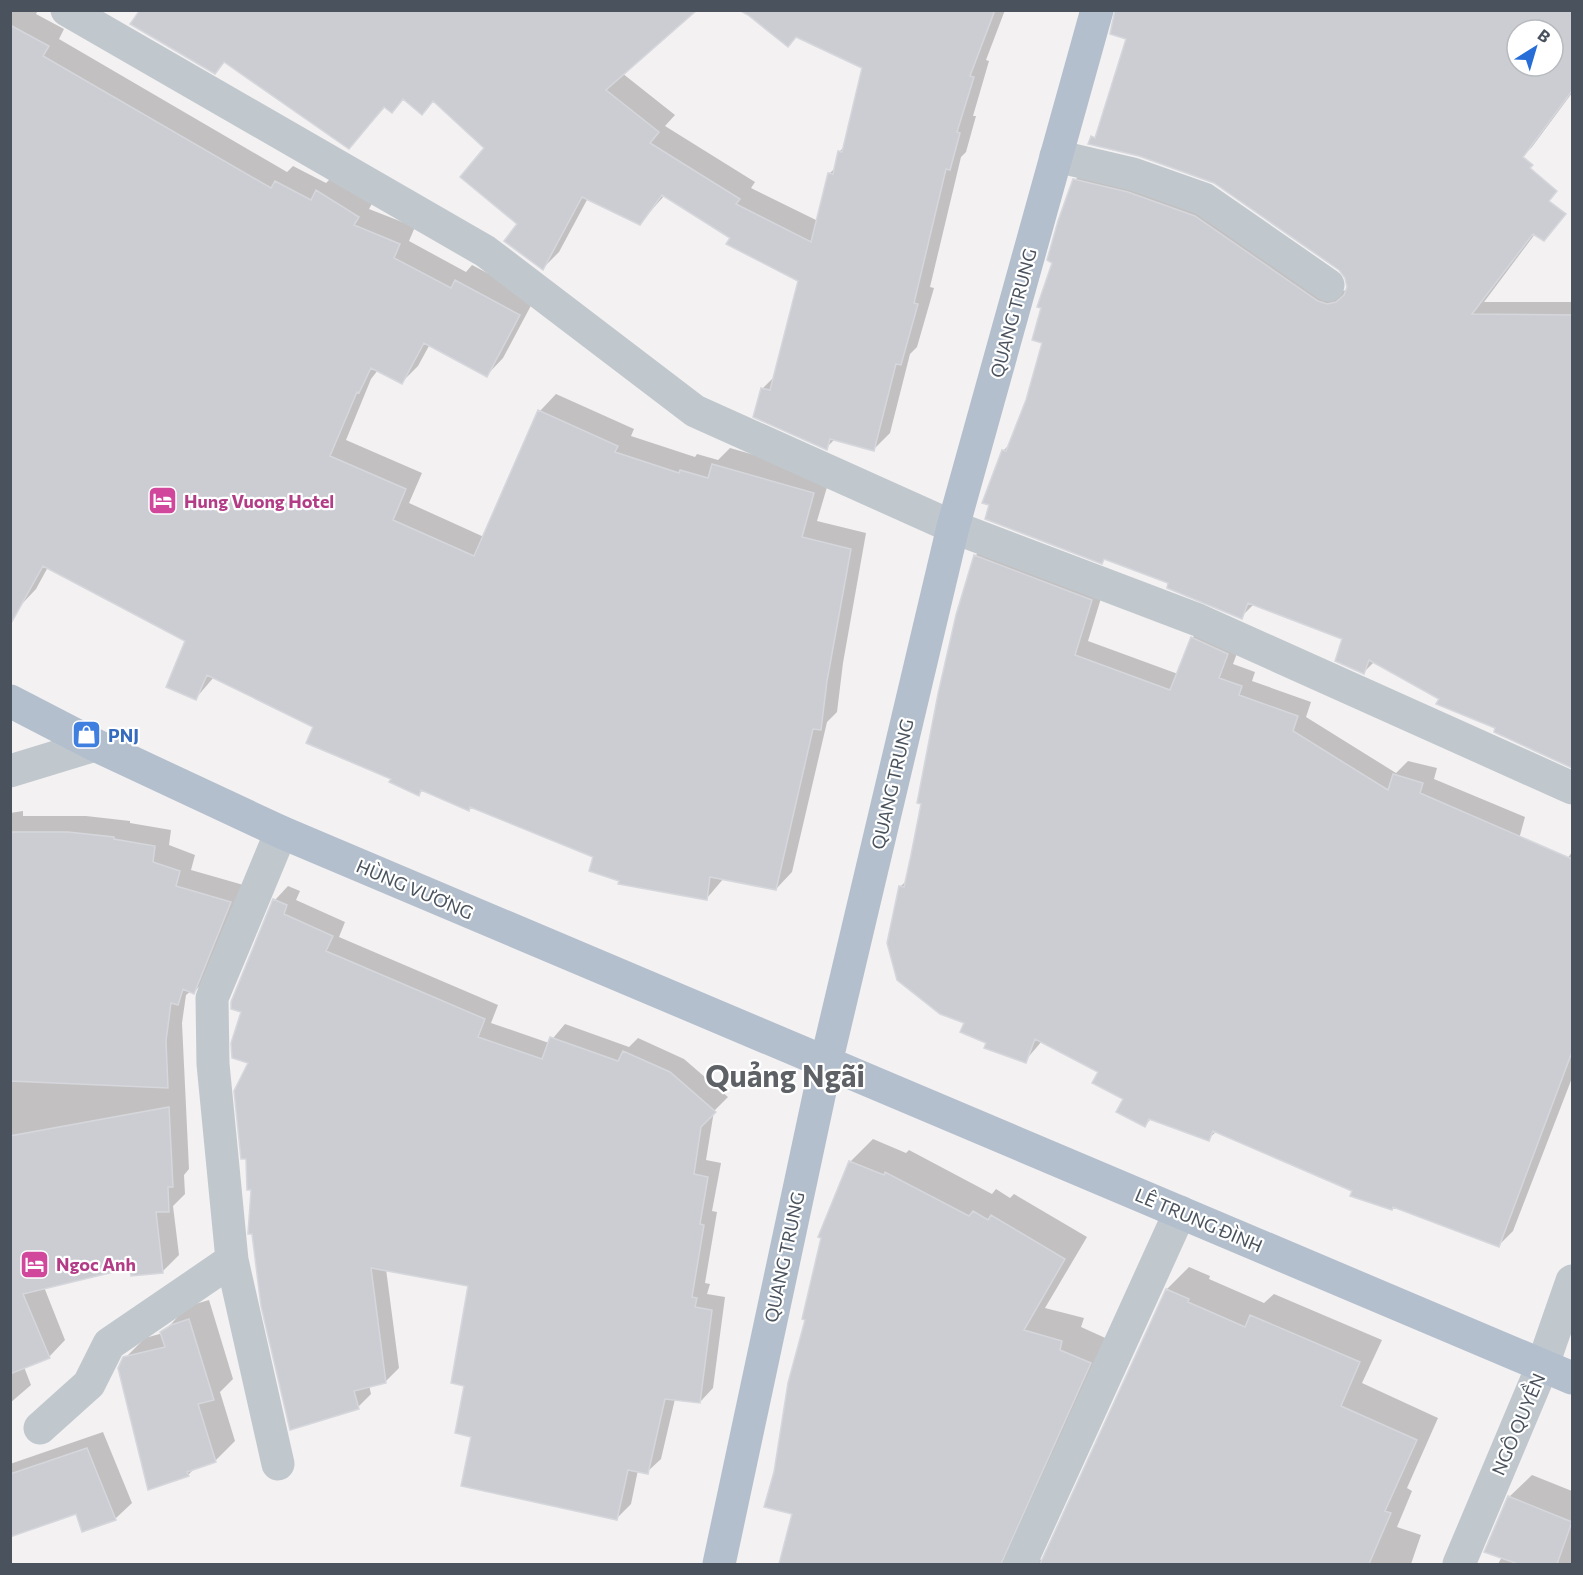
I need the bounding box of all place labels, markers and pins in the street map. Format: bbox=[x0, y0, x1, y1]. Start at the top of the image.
hotel icon: Hung Vuong Hotel bbox=[147, 485, 179, 517]
place label: Hung Vuong Hotel bbox=[184, 490, 334, 512]
shop icon: PNJ bbox=[71, 719, 103, 751]
place label: PNJ bbox=[108, 724, 139, 746]
hotel icon: Ngoc Anh bbox=[19, 1248, 51, 1280]
place label: Ngoc Anh bbox=[56, 1253, 136, 1275]

